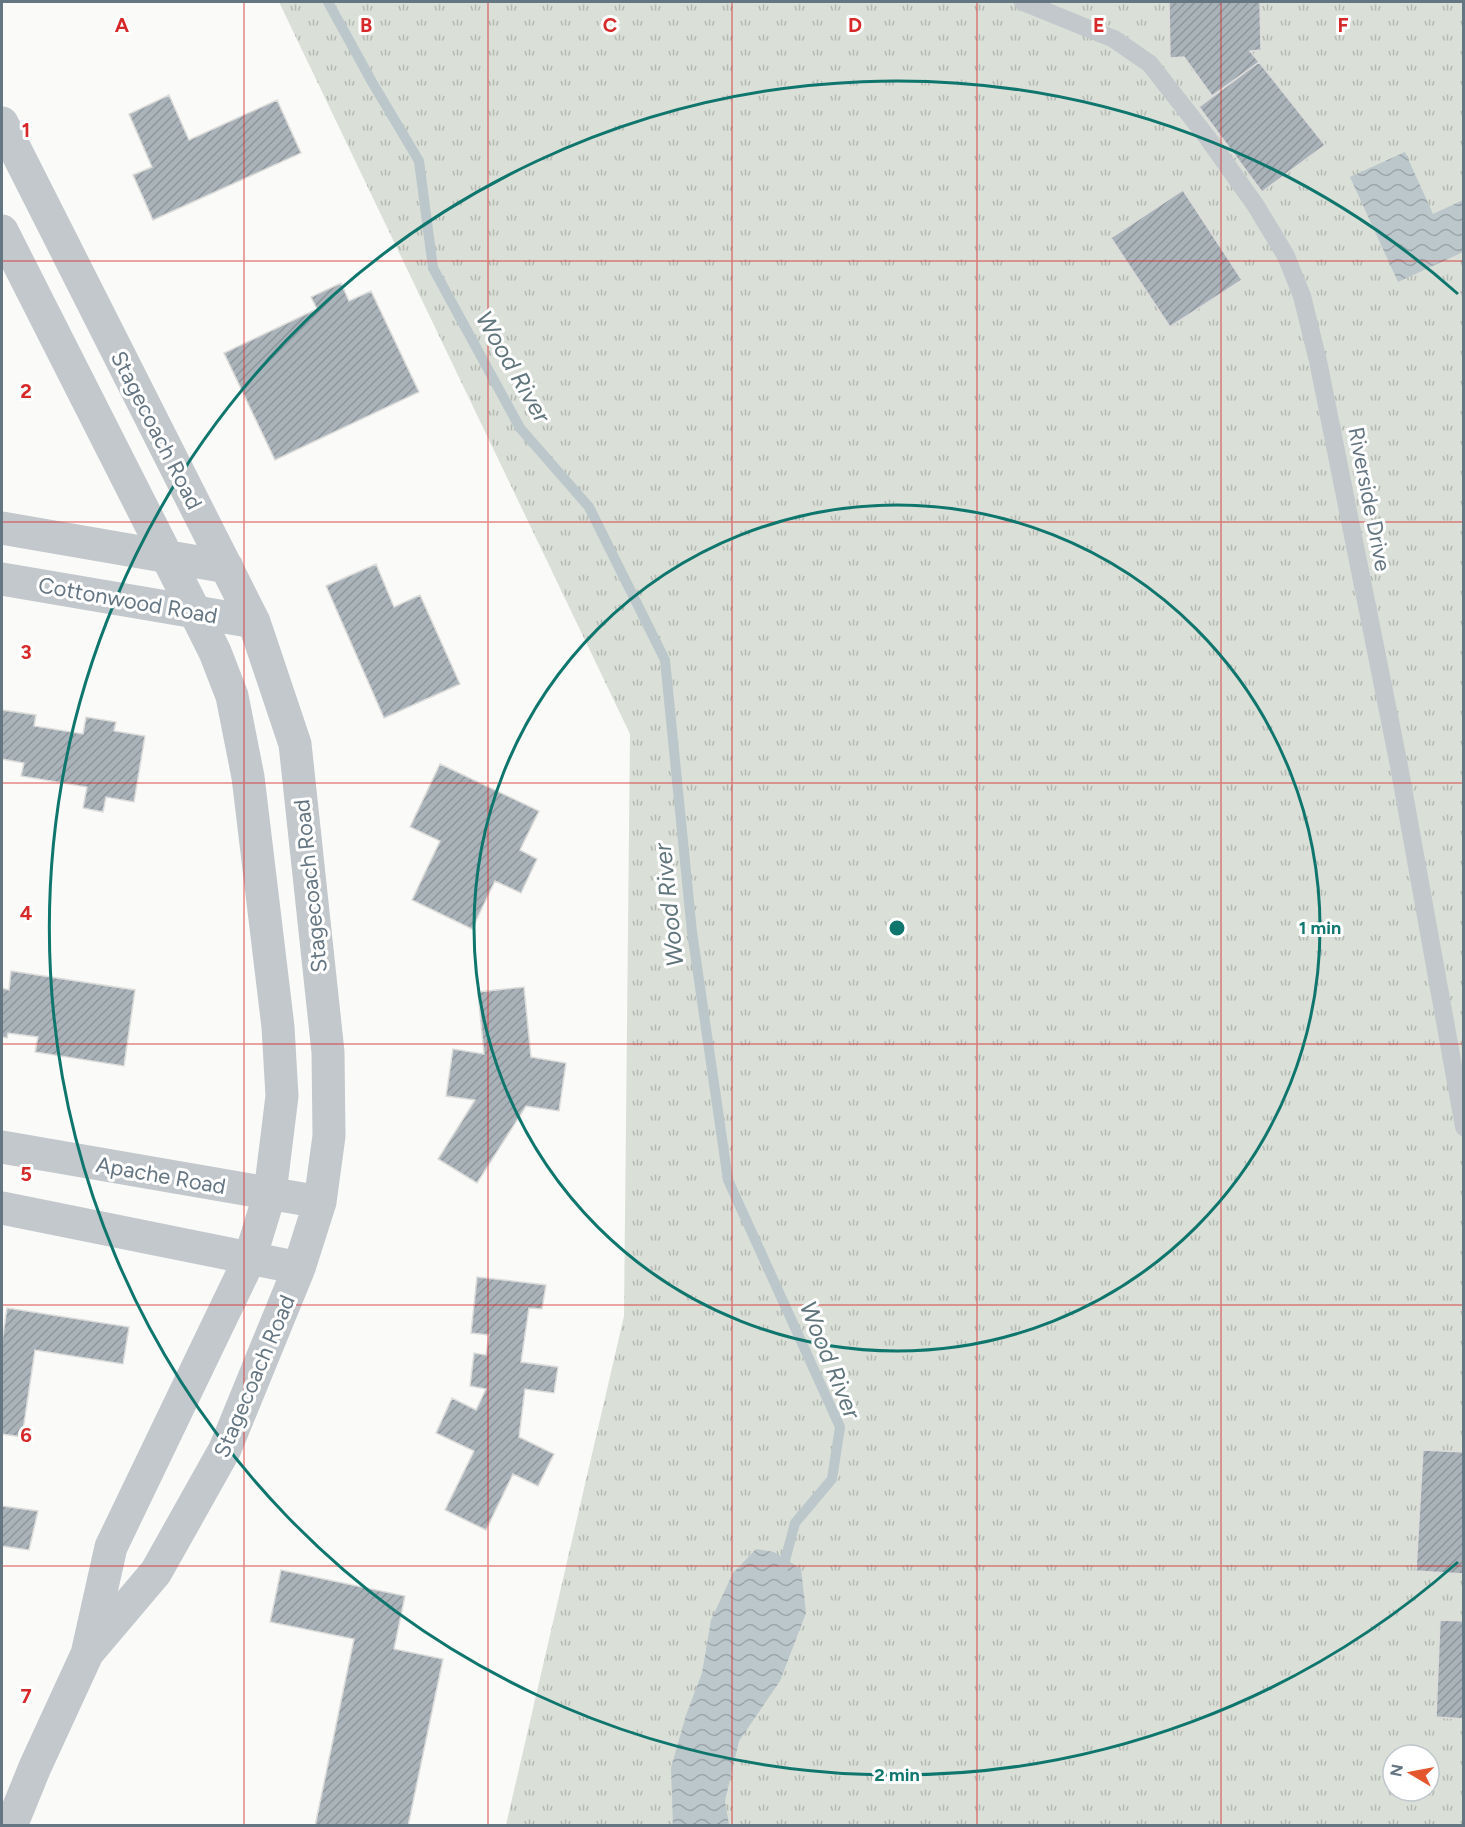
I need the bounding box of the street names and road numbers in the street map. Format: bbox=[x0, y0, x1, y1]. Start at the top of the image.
street label: Stagecoach Road bbox=[105, 347, 208, 514]
street label: Riverside Drive bbox=[1342, 425, 1397, 573]
street label: Cottonwood Road bbox=[36, 571, 220, 630]
street label: Stagecoach Road bbox=[288, 798, 333, 974]
street label: Apache Road bbox=[94, 1151, 228, 1200]
street label: Stagecoach Road bbox=[208, 1291, 301, 1462]

